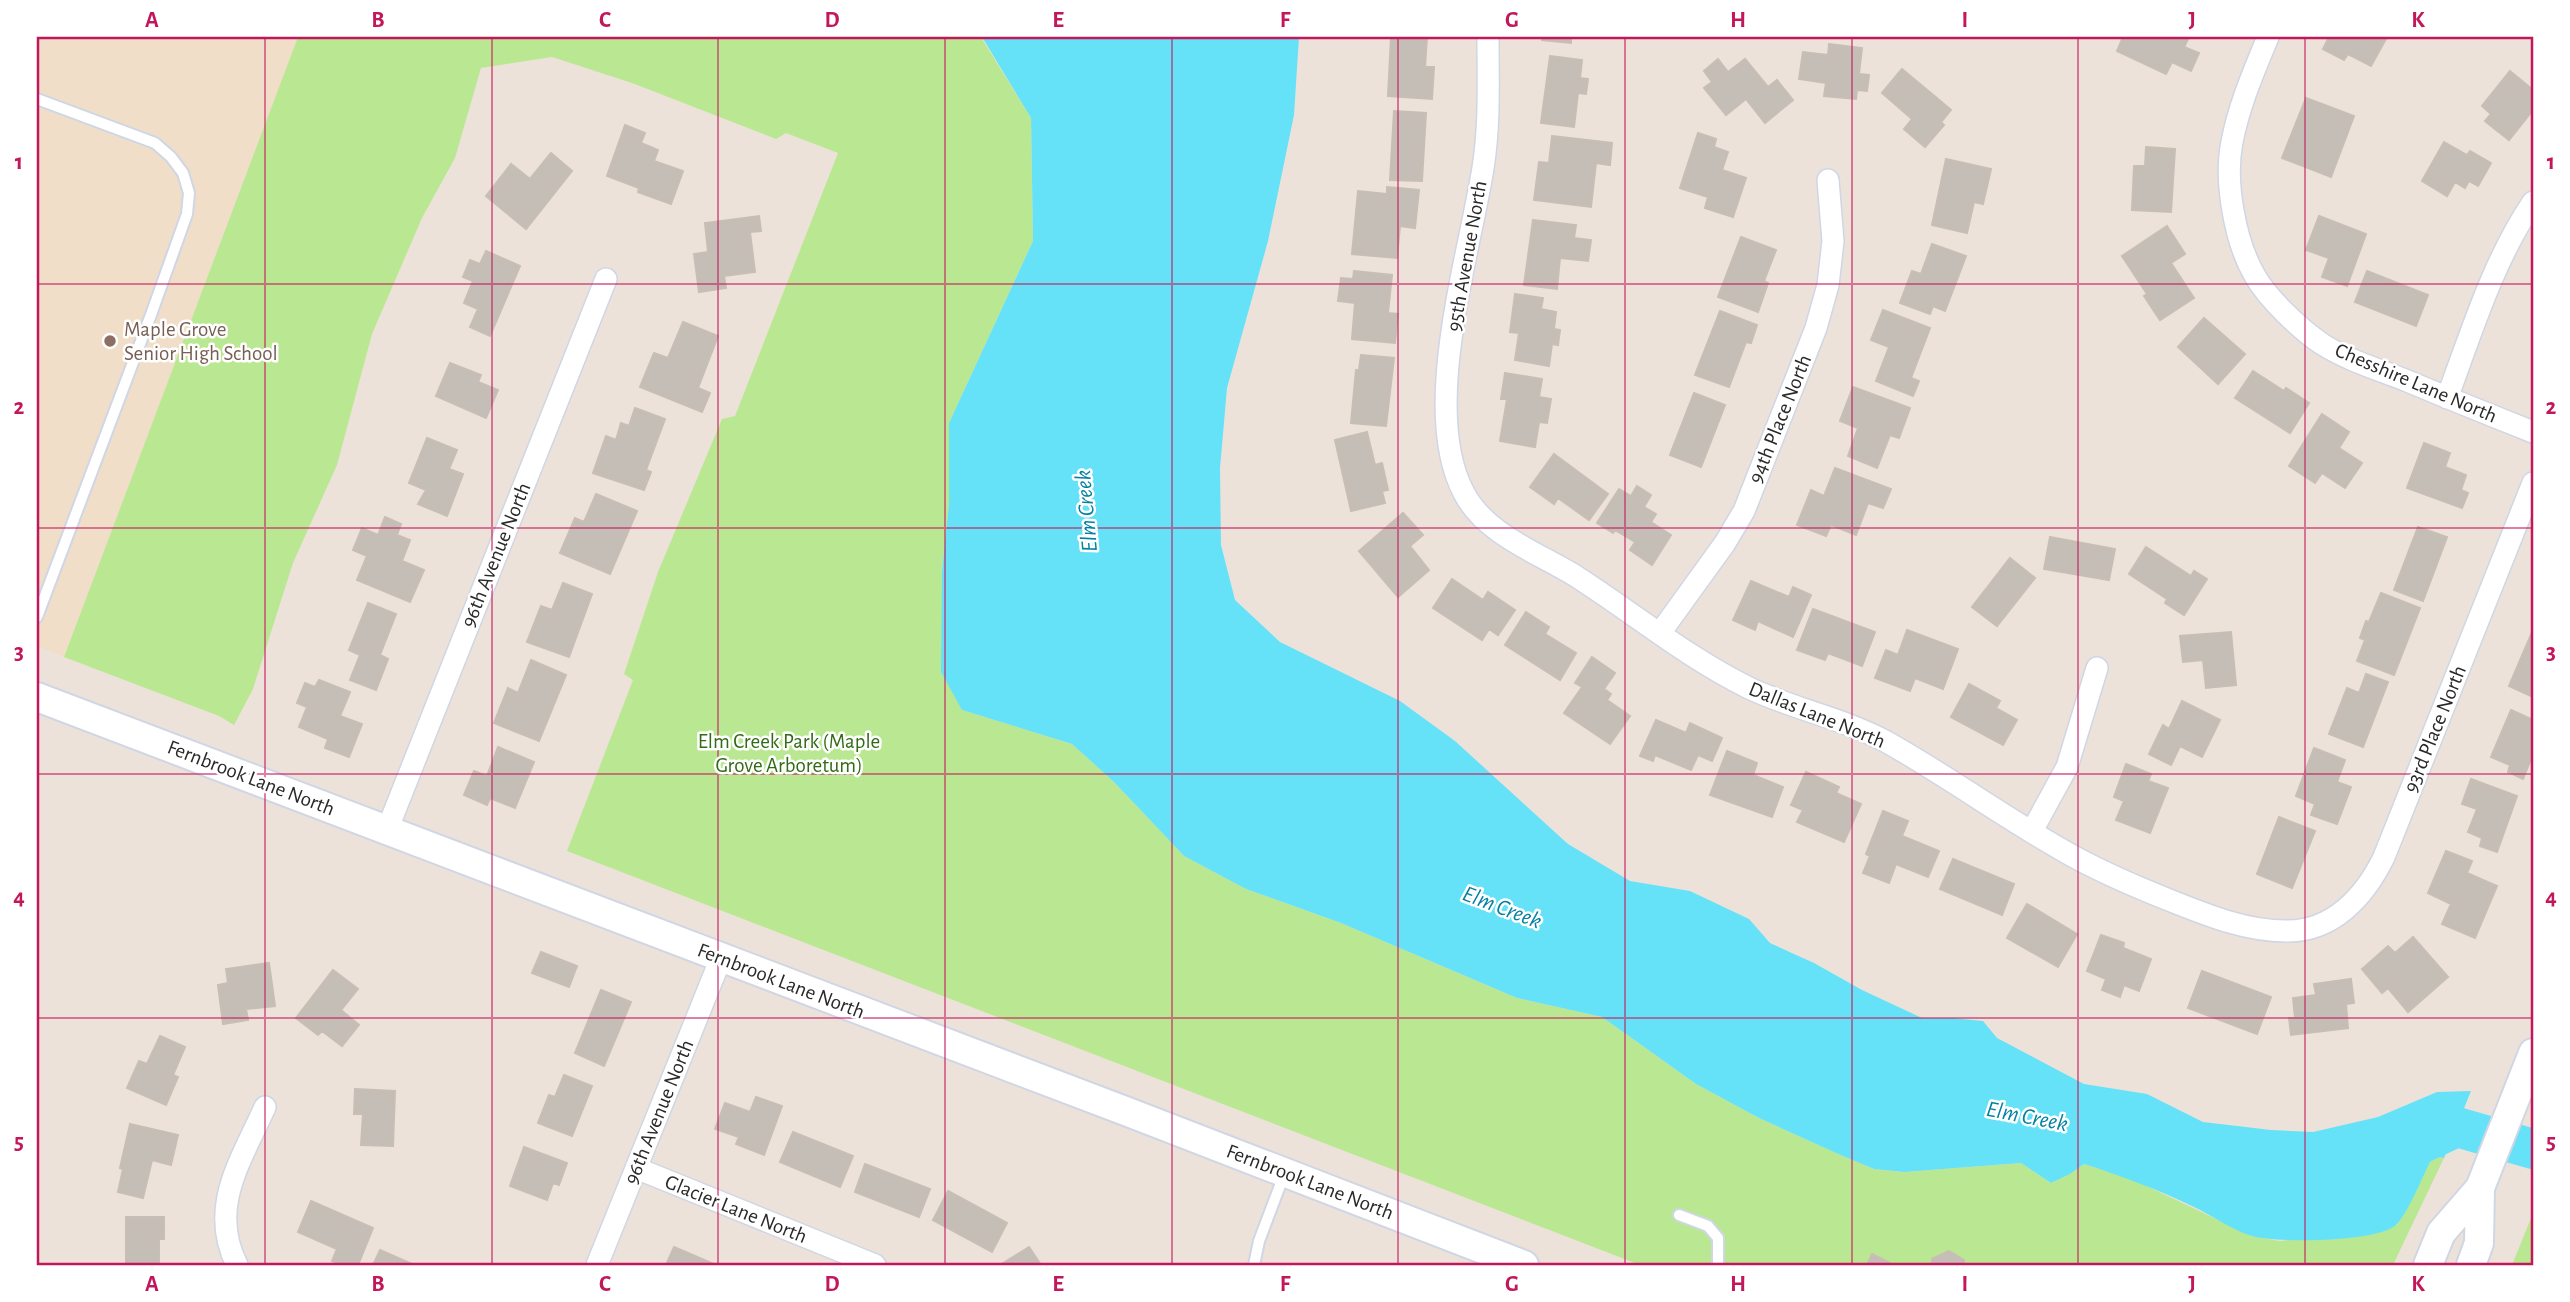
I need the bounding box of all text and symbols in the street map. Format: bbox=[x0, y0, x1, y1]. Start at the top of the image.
text: A bbox=[145, 9, 159, 32]
text: B bbox=[371, 9, 385, 32]
text: C bbox=[599, 9, 611, 32]
text: D bbox=[824, 9, 840, 32]
text: E bbox=[1052, 9, 1064, 32]
text: F bbox=[1280, 9, 1291, 32]
text: G bbox=[1505, 9, 1519, 32]
text: H bbox=[1730, 9, 1746, 32]
text: I bbox=[1962, 9, 1968, 32]
text: J bbox=[2188, 9, 2196, 32]
text: K bbox=[2411, 9, 2425, 32]
text: 1 bbox=[15, 151, 23, 174]
text: 1 bbox=[2547, 151, 2555, 174]
street label: 95th Avenue North bbox=[1443, 179, 1491, 333]
place label: Maple Grove Senior High School bbox=[124, 319, 278, 364]
marker: Maple Grove Senior High School bbox=[102, 333, 118, 349]
street label: Chesshire Lane North bbox=[2332, 339, 2500, 427]
street label: 94th Place North bbox=[1745, 352, 1815, 486]
text: 2 bbox=[14, 396, 25, 419]
text: 2 bbox=[2546, 396, 2557, 419]
water label: Elm Creek bbox=[1072, 468, 1102, 553]
street label: 96th Avenue North bbox=[457, 480, 535, 630]
text: 3 bbox=[14, 641, 24, 664]
text: 3 bbox=[2546, 641, 2556, 664]
street label: 93rd Place North bbox=[2400, 662, 2470, 796]
street label: Dallas Lane North bbox=[1746, 678, 1888, 752]
park label: Elm Creek Park (Maple Grove Arboretum) bbox=[698, 731, 880, 776]
street label: Fernbrook Lane North bbox=[164, 736, 338, 820]
water label: Elm Creek bbox=[1459, 882, 1545, 934]
text: 4 bbox=[13, 886, 25, 909]
text: 4 bbox=[2545, 886, 2557, 909]
street label: Fernbrook Lane North bbox=[694, 939, 868, 1023]
street label: 96th Avenue North bbox=[620, 1037, 698, 1187]
water label: Elm Creek bbox=[1984, 1098, 2070, 1136]
text: 5 bbox=[14, 1131, 24, 1154]
text: 5 bbox=[2546, 1131, 2556, 1154]
street label: Fernbrook Lane North bbox=[1223, 1140, 1397, 1224]
street label: Glacier Lane North bbox=[662, 1171, 810, 1247]
text: A bbox=[145, 1273, 159, 1296]
text: B bbox=[371, 1273, 385, 1296]
text: C bbox=[599, 1273, 611, 1296]
text: D bbox=[824, 1273, 840, 1296]
text: E bbox=[1052, 1273, 1064, 1296]
text: F bbox=[1280, 1273, 1291, 1296]
text: G bbox=[1505, 1273, 1519, 1296]
text: H bbox=[1730, 1273, 1746, 1296]
text: I bbox=[1962, 1273, 1968, 1296]
text: J bbox=[2188, 1273, 2196, 1296]
text: K bbox=[2411, 1273, 2425, 1296]

